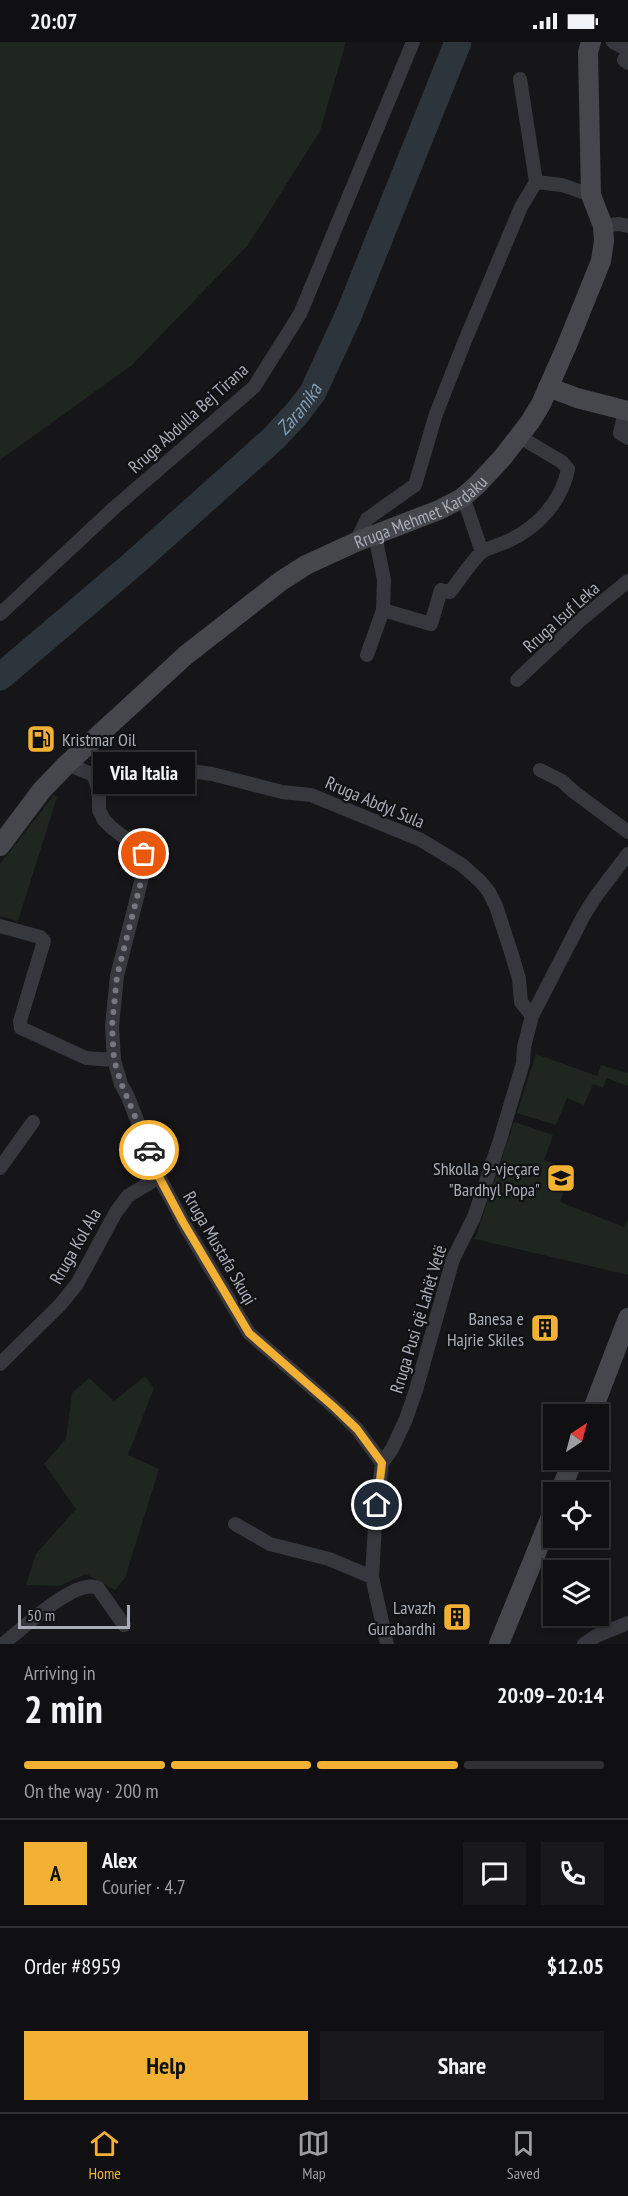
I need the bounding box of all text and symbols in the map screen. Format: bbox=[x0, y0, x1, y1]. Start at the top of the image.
text: 20:07 bbox=[30, 7, 78, 35]
street label: Rruga Abdulla Bej Tirana bbox=[123, 358, 253, 478]
water label: Zaranika bbox=[271, 379, 328, 440]
street label: Rruga Mehmet Kardaku bbox=[351, 470, 492, 553]
street label: Rruga Isuf Leka bbox=[518, 577, 604, 657]
fuel station icon: Kristmar Oil bbox=[25, 723, 57, 755]
place label: Kristmar Oil bbox=[62, 728, 137, 751]
callout: Vila Italia bbox=[93, 752, 195, 794]
text: Vila Italia bbox=[110, 760, 178, 786]
street label: Rruga Abdyl Sula bbox=[322, 771, 428, 833]
pin bbox=[118, 828, 169, 879]
icon: bag bbox=[127, 837, 160, 870]
courier bbox=[119, 1120, 179, 1180]
icon: car bbox=[133, 1134, 166, 1167]
place label: Shkolla 9-vjeçare "Bardhyl Popa" bbox=[433, 1157, 540, 1201]
school or university icon: Shkolla 9-vjeçare "Bardhyl Popa" bbox=[545, 1162, 577, 1194]
street label: Rruga Mustafa Skuqi bbox=[178, 1187, 262, 1309]
street label: Rruga Kol Ala bbox=[44, 1204, 106, 1288]
street label: Rruga Pusi që Lahët Vetë bbox=[385, 1242, 451, 1396]
place label: Banesa e Hajrie Skiles bbox=[447, 1307, 524, 1351]
building icon: Banesa e Hajrie Skiles bbox=[529, 1312, 561, 1344]
north arrow bbox=[543, 1404, 609, 1470]
map controls bbox=[543, 1404, 609, 1626]
pin bbox=[351, 1479, 402, 1530]
button: locate bbox=[543, 1482, 609, 1548]
icon: home bbox=[360, 1488, 393, 1521]
button: layers bbox=[543, 1560, 609, 1626]
place label: Lavazh Gurabardhi bbox=[368, 1596, 436, 1640]
building icon: Lavazh Gurabardhi bbox=[441, 1601, 473, 1633]
scale bar bbox=[18, 1602, 130, 1630]
text: 50 m bbox=[27, 1605, 55, 1625]
text: Arriving in bbox=[24, 1660, 96, 1686]
text: 20:09–20:14 bbox=[497, 1681, 604, 1709]
text: 2 min bbox=[24, 1683, 103, 1734]
text: On the way · 200 m bbox=[24, 1778, 159, 1804]
button: chat bbox=[463, 1842, 526, 1905]
button: phone bbox=[541, 1842, 604, 1905]
text: Alex bbox=[102, 1846, 137, 1874]
text: A bbox=[50, 1859, 61, 1887]
text: Courier · 4.7 bbox=[102, 1874, 186, 1900]
text: Order #8959 bbox=[24, 1952, 121, 1980]
text: $12.05 bbox=[547, 1952, 604, 1980]
button: Help bbox=[24, 2031, 308, 2100]
button: Share bbox=[320, 2031, 604, 2100]
tab: Home bbox=[88, 2127, 121, 2183]
tab: Map bbox=[297, 2127, 330, 2183]
tab: Saved bbox=[507, 2127, 540, 2183]

